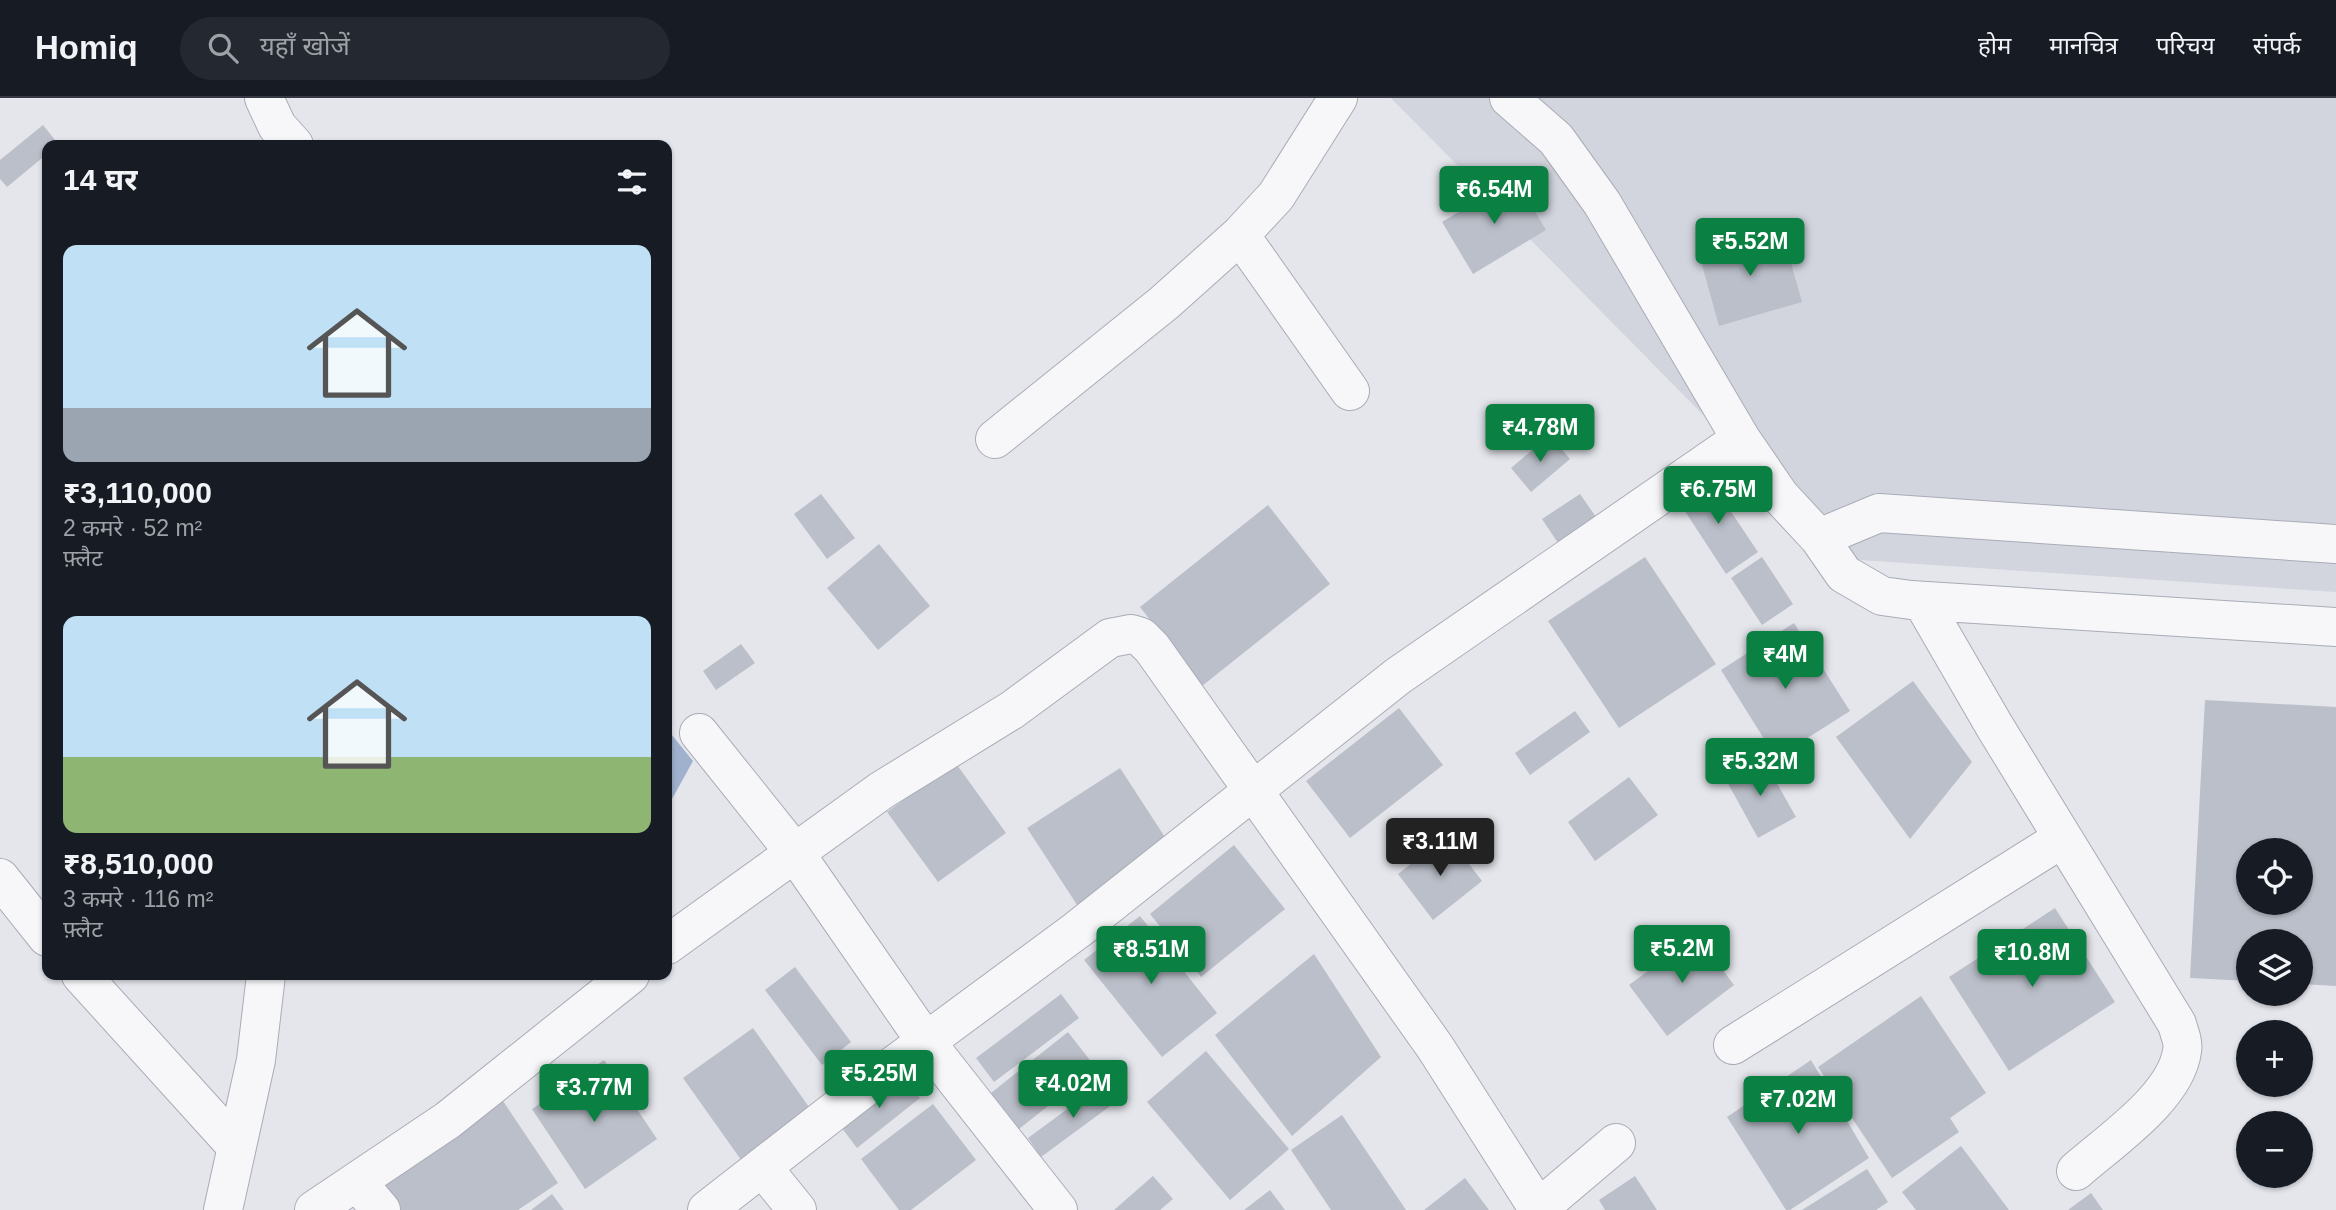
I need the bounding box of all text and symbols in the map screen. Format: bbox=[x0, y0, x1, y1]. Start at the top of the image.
search box bbox=[180, 17, 670, 80]
text: Homiq bbox=[35, 29, 138, 66]
icon: search bbox=[204, 29, 242, 67]
text: यहाँ खोजें bbox=[260, 31, 350, 61]
text: होम bbox=[1978, 32, 2011, 59]
text: मानचित्र bbox=[2049, 32, 2118, 59]
text: परिचय bbox=[2156, 32, 2215, 59]
text: संपर्क bbox=[2253, 32, 2301, 59]
text: 14 घर bbox=[63, 163, 137, 196]
icon: filters bbox=[613, 163, 651, 201]
pin: ₹6.54M bbox=[1437, 166, 1551, 226]
text: ₹6.54M bbox=[1455, 176, 1533, 202]
pin: ₹5.52M bbox=[1693, 218, 1807, 278]
text: ₹5.52M bbox=[1711, 228, 1789, 254]
icon: home bbox=[294, 290, 420, 416]
pin: ₹4.78M bbox=[1483, 404, 1597, 464]
text: ₹4.78M bbox=[1501, 414, 1579, 440]
pin: ₹6.75M bbox=[1661, 466, 1775, 526]
text: ₹3,110,000 bbox=[63, 476, 212, 509]
text: ₹6.75M bbox=[1679, 476, 1757, 502]
text: 2 कमरे · 52 m² bbox=[63, 515, 202, 541]
text: फ़्लैट bbox=[63, 545, 103, 571]
pin: ₹4M bbox=[1751, 632, 1819, 691]
text: ₹4M bbox=[1762, 641, 1808, 667]
icon: home bbox=[294, 661, 420, 787]
pin: ₹5.32M bbox=[1703, 738, 1817, 798]
text: ₹5.32M bbox=[1721, 748, 1799, 774]
pin: ₹3.11M bbox=[1383, 818, 1497, 878]
text: ₹3.11M bbox=[1402, 828, 1478, 854]
map controls bbox=[2236, 838, 2313, 1188]
button: locate bbox=[2236, 838, 2313, 915]
text: ₹8,510,000 bbox=[63, 847, 214, 880]
text: 3 कमरे · 116 m² bbox=[63, 886, 213, 912]
text: फ़्लैट bbox=[63, 916, 103, 942]
pin: ₹8.51M bbox=[1094, 926, 1208, 986]
pin: ₹5.2M bbox=[1633, 926, 1731, 985]
button: layers bbox=[2236, 929, 2313, 1006]
pin: ₹10.8M bbox=[1975, 930, 2089, 989]
text: ₹5.2M bbox=[1650, 935, 1714, 961]
text: ₹8.51M bbox=[1112, 936, 1190, 962]
text: ₹10.8M bbox=[1993, 939, 2071, 965]
button: + bbox=[2236, 1020, 2313, 1097]
pin: ₹5.25M bbox=[822, 1051, 936, 1110]
text: ₹5.25M bbox=[840, 1060, 918, 1086]
pin: ₹4.02M bbox=[1016, 1060, 1130, 1120]
pin: ₹3.77M bbox=[537, 1065, 651, 1124]
text: ₹4.02M bbox=[1034, 1070, 1112, 1096]
text: ₹3.77M bbox=[555, 1074, 633, 1100]
pin: ₹7.02M bbox=[1741, 1076, 1855, 1136]
text: ₹7.02M bbox=[1759, 1086, 1837, 1112]
button: − bbox=[2236, 1111, 2313, 1188]

